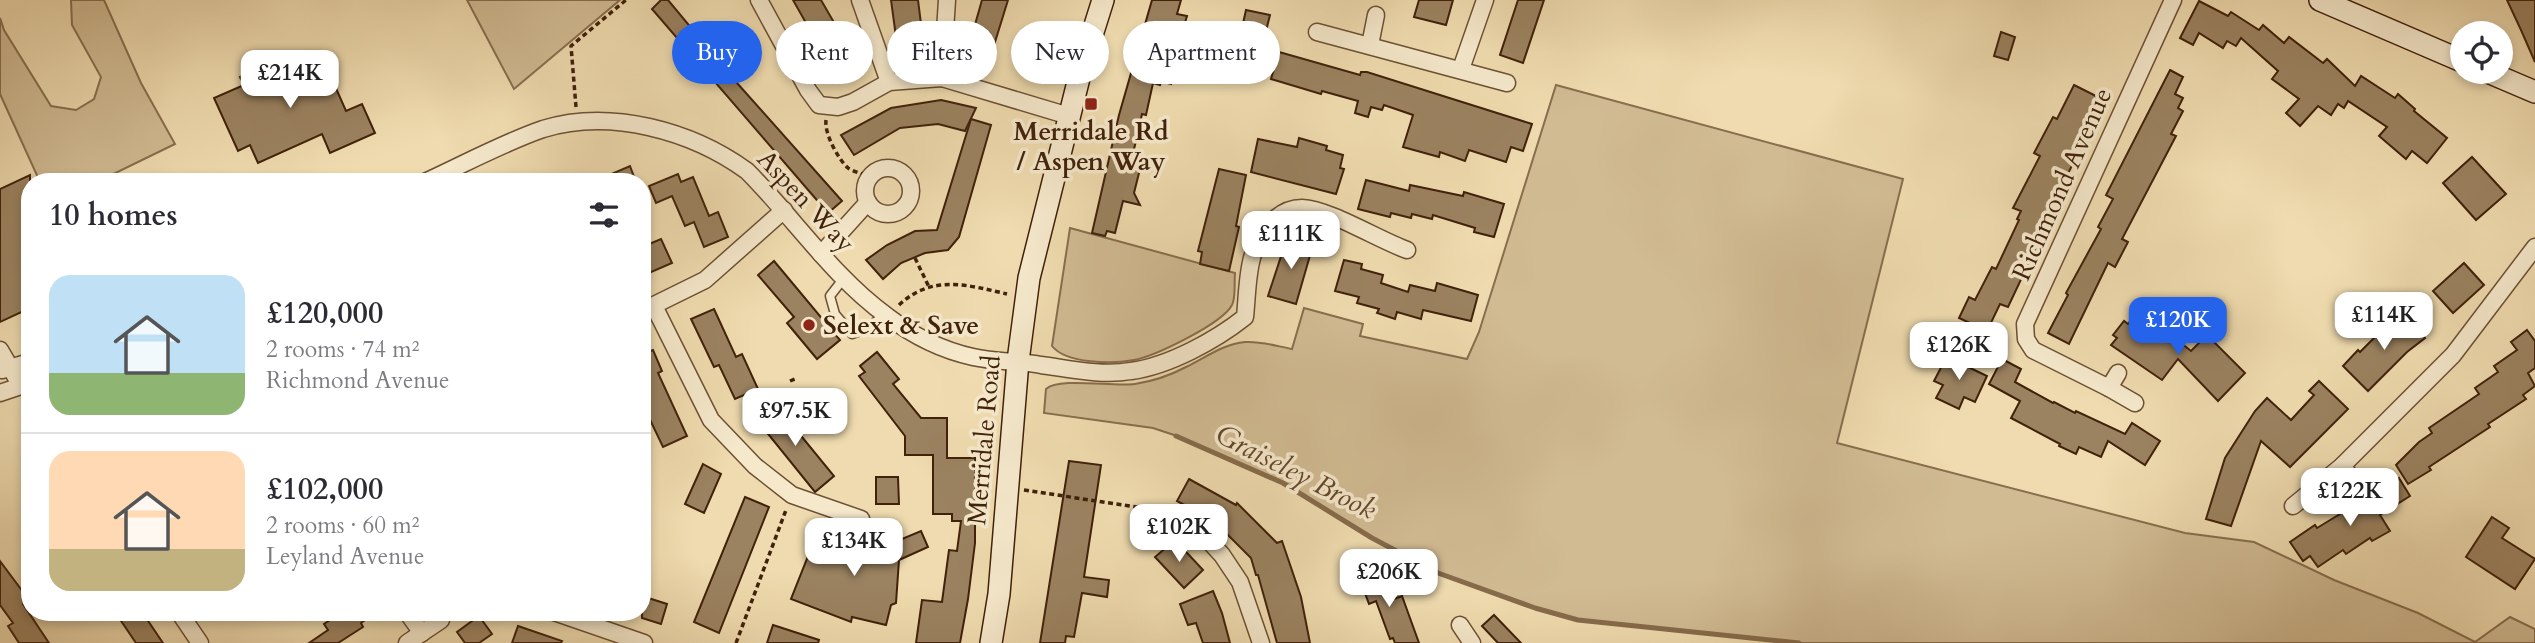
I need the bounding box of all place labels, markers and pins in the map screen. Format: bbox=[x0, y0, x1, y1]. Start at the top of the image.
pin: £214K bbox=[241, 50, 339, 110]
marker: Merridale Rd / Aspen Way bbox=[1083, 96, 1099, 112]
place label: Merridale Rd / Aspen Way bbox=[1013, 114, 1169, 179]
pin: £111K bbox=[1242, 212, 1340, 271]
pin: £114K bbox=[2335, 292, 2433, 352]
pin: £120K bbox=[2129, 298, 2227, 357]
place label: Selext & Save bbox=[823, 308, 979, 343]
marker: Selext & Save bbox=[801, 317, 817, 333]
pin: £126K bbox=[1910, 322, 2008, 382]
pin: £97.5K bbox=[738, 388, 852, 448]
pin: £122K bbox=[2301, 468, 2399, 528]
pin: £102K bbox=[1130, 504, 1228, 564]
pin: £134K bbox=[805, 518, 903, 578]
pin: £206K bbox=[1340, 550, 1438, 609]

